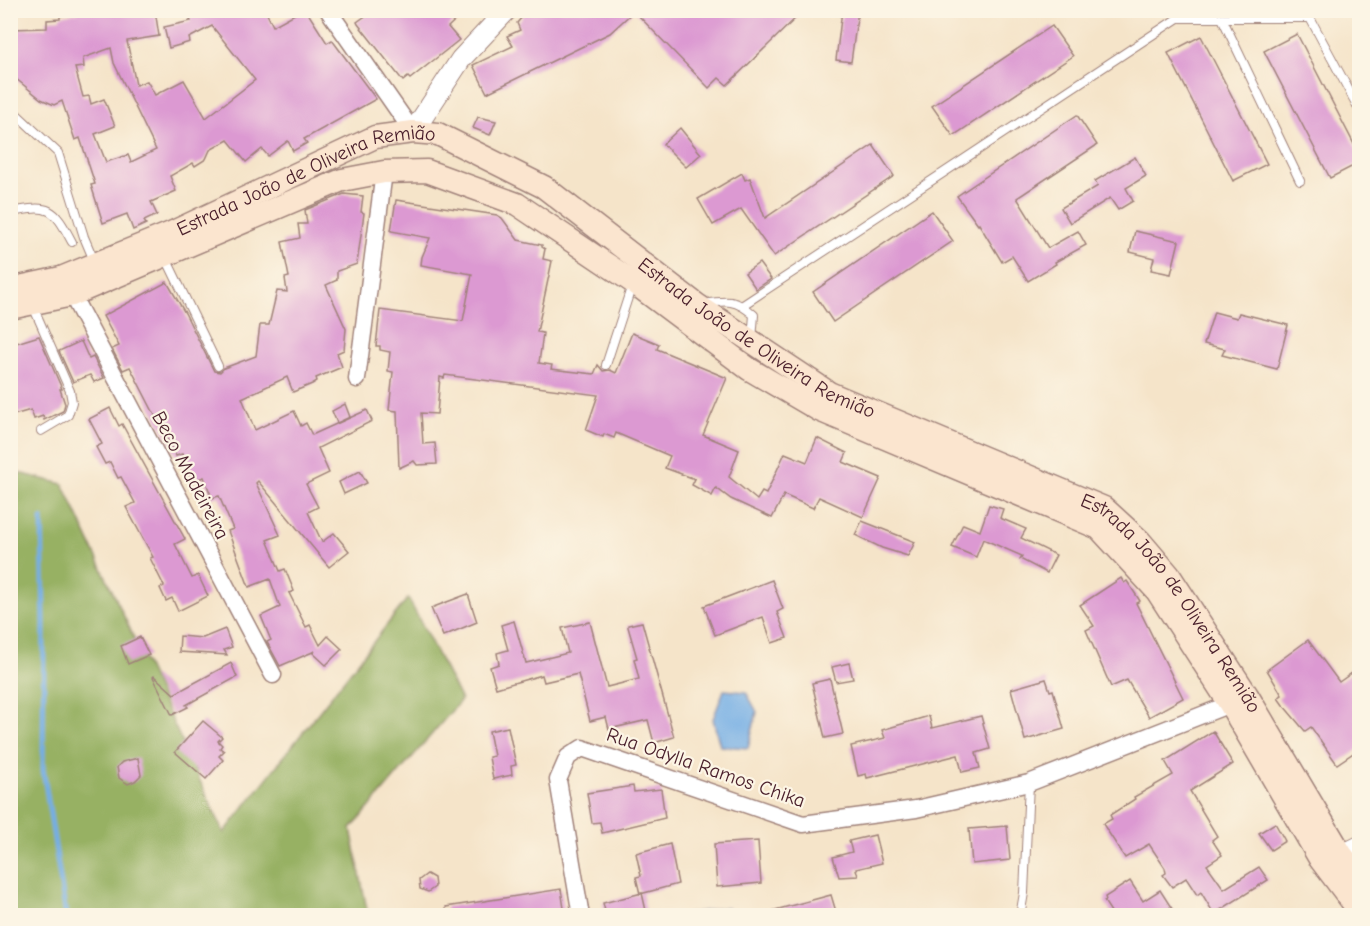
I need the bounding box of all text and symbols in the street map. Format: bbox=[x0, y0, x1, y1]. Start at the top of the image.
street label: Estrada João de Oliveira Remião bbox=[173, 121, 436, 241]
street label: Estrada João de Oliveira Remião bbox=[633, 253, 879, 423]
street label: Beco Madeireira bbox=[147, 407, 234, 543]
street label: Estrada João de Oliveira Remião bbox=[1077, 489, 1266, 717]
street label: Rua Odylla Ramos Chika bbox=[604, 723, 808, 812]

